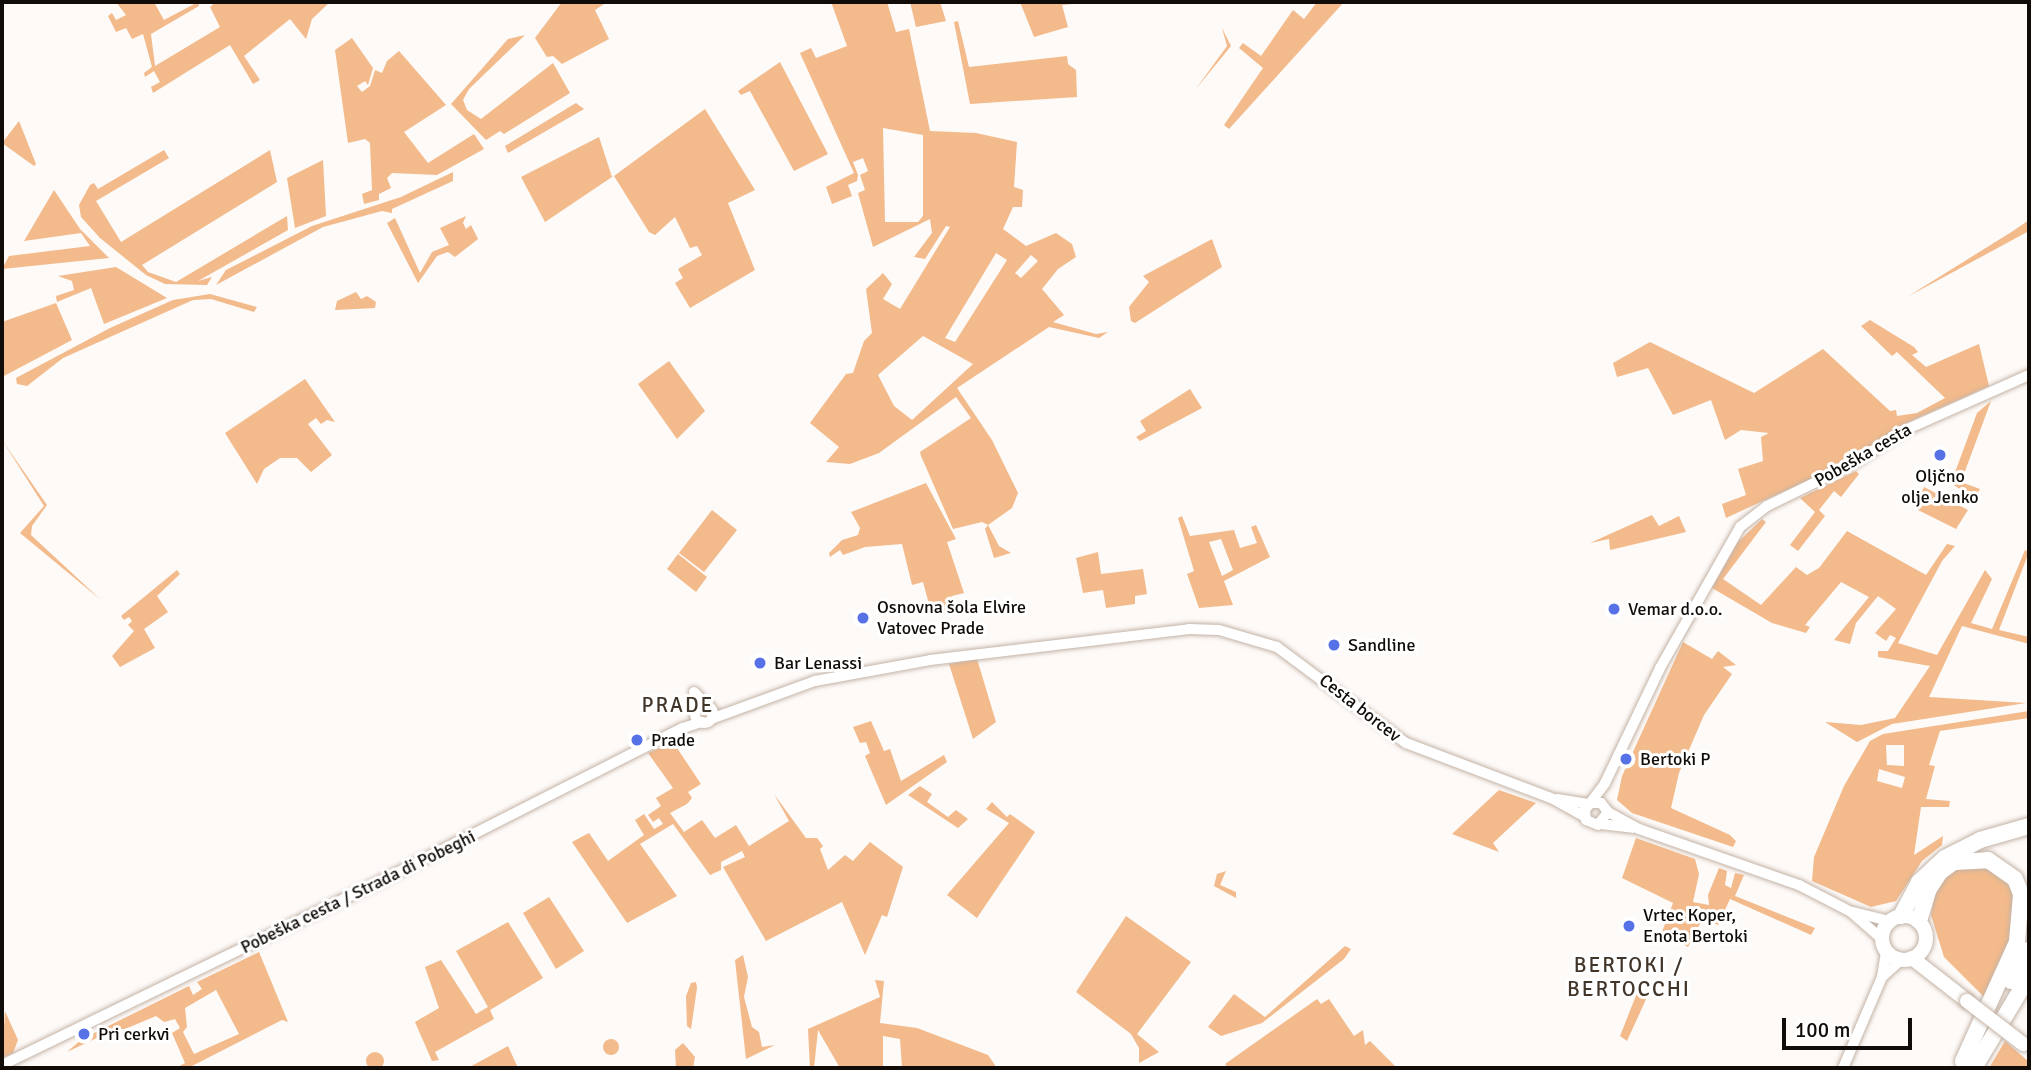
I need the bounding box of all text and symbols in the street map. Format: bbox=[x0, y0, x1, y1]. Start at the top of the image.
street label: Pobeška cesta bbox=[1811, 419, 1915, 491]
marker: Oljčno olje Jenko bbox=[1932, 447, 1948, 463]
place label: Oljčno olje Jenko bbox=[1901, 466, 1979, 508]
place label: Osnovna šola Elvire Vatovec Prade bbox=[877, 597, 1026, 640]
place label: Vemar d.o.o. bbox=[1628, 598, 1723, 620]
marker: Vemar d.o.o. bbox=[1606, 601, 1622, 617]
marker: Osnovna šola Elvire Vatovec Prade bbox=[855, 610, 871, 626]
place label: Sandline bbox=[1348, 634, 1415, 656]
marker: Sandline bbox=[1326, 637, 1342, 653]
place label: Bar Lenassi bbox=[774, 652, 862, 674]
marker: Bar Lenassi bbox=[752, 655, 768, 671]
street label: Cesta borcev bbox=[1315, 669, 1405, 747]
district label: PRADE bbox=[642, 692, 714, 718]
place label: Prade bbox=[651, 729, 695, 751]
marker: Prade bbox=[629, 732, 645, 748]
place label: Bertoki P bbox=[1640, 748, 1710, 770]
marker: Bertoki P bbox=[1618, 751, 1634, 767]
street label: Pobeška cesta / Strada di Pobeghi bbox=[237, 826, 479, 958]
place label: Vrtec Koper, Enota Bertoki bbox=[1643, 905, 1748, 948]
marker: Vrtec Koper, Enota Bertoki bbox=[1621, 918, 1637, 934]
district label: BERTOKI / BERTOCCHI bbox=[1568, 952, 1690, 1002]
scale bar bbox=[1786, 1004, 1916, 1048]
text: 100 m bbox=[1795, 1017, 1850, 1043]
place label: Pri cerkvi bbox=[98, 1023, 170, 1045]
marker: Pri cerkvi bbox=[76, 1026, 92, 1042]

